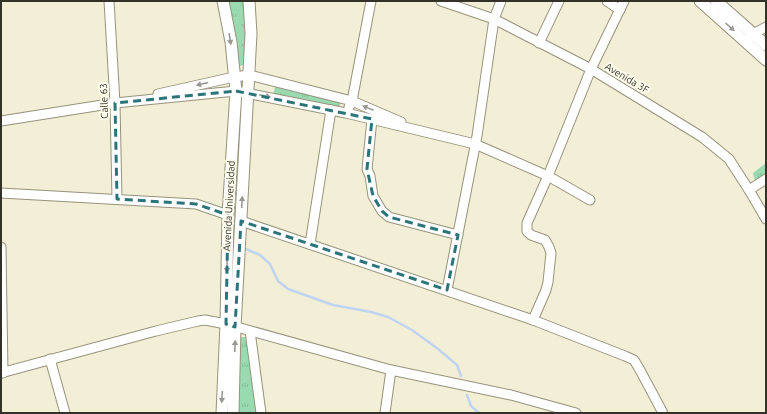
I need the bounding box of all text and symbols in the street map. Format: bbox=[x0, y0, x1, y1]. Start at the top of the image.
one-way arrow bbox=[725, 22, 734, 31]
one-way arrow bbox=[227, 33, 233, 45]
street label: Avenida 3F bbox=[603, 61, 651, 95]
one-way arrow bbox=[196, 81, 208, 87]
street label: Calle 63 bbox=[98, 83, 110, 119]
one-way arrow bbox=[259, 94, 271, 100]
one-way arrow bbox=[362, 105, 374, 111]
street label: Avenida Universidad bbox=[221, 160, 237, 252]
one-way arrow bbox=[239, 195, 245, 208]
one-way arrow bbox=[224, 261, 230, 274]
one-way arrow bbox=[232, 339, 238, 352]
one-way arrow bbox=[219, 391, 226, 403]

